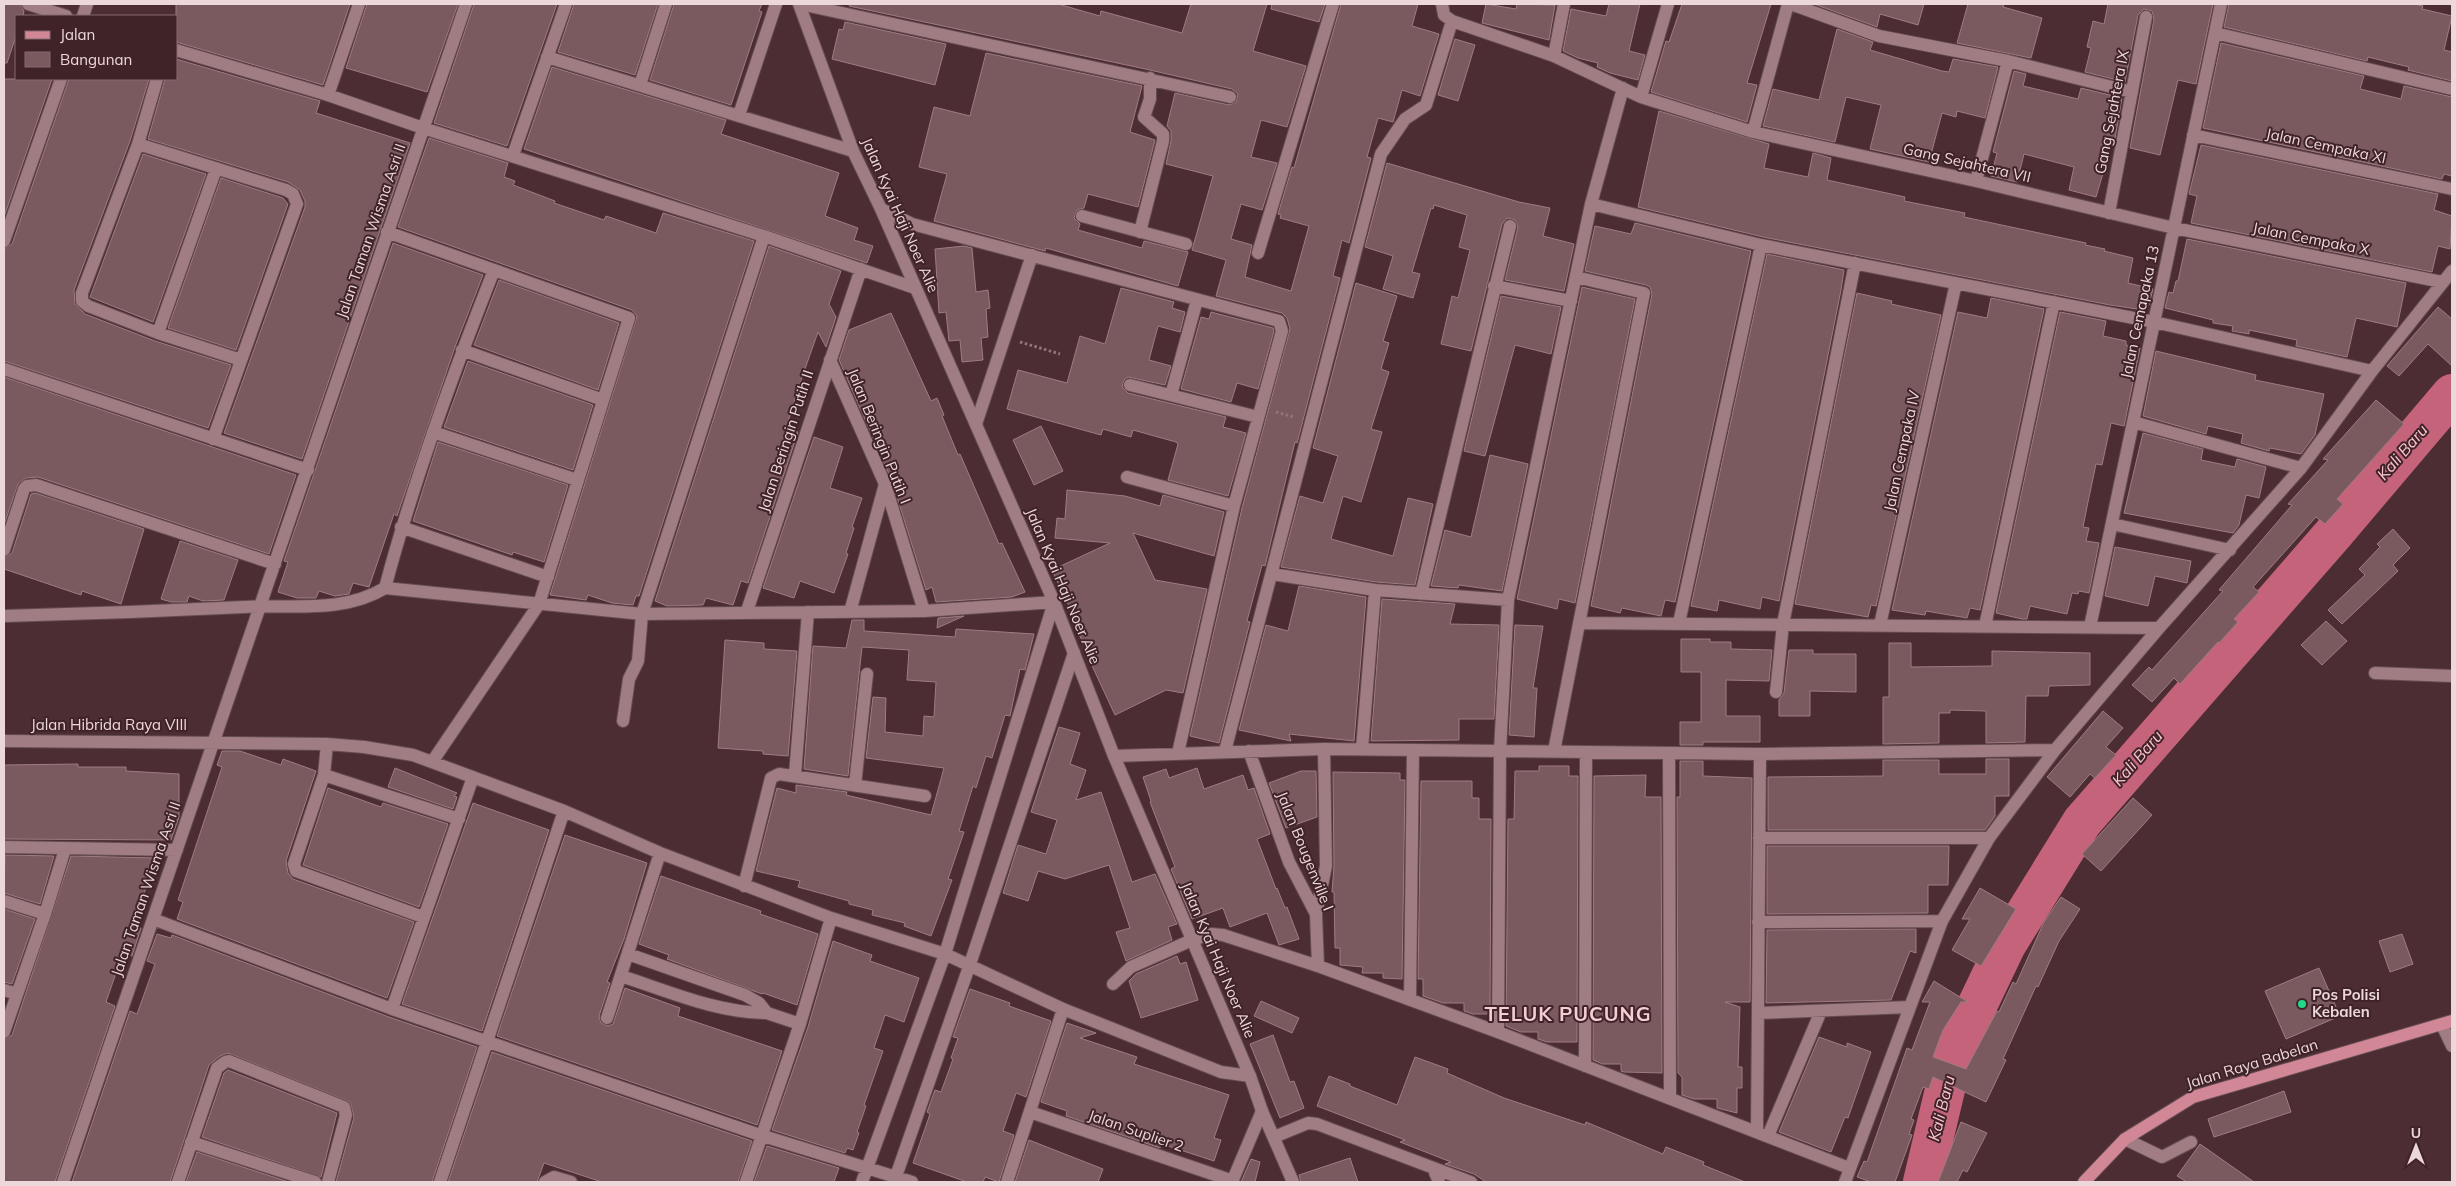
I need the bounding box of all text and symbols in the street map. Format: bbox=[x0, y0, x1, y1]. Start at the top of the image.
legend bbox=[15, 15, 178, 80]
text: Jalan bbox=[60, 25, 95, 44]
street label: Gang Sejahtera IX bbox=[2090, 48, 2133, 175]
text: Bangunan bbox=[60, 50, 132, 69]
street label: Jalan Cempaka XI bbox=[2264, 123, 2388, 168]
street label: Jalan Kyai Haji Noer Alie bbox=[858, 134, 943, 295]
street label: Gang Sejahtera VII bbox=[1901, 139, 2033, 186]
street label: Jalan Taman Wisma Asri II bbox=[332, 141, 409, 321]
street label: Jalan Cempaka X bbox=[2251, 218, 2371, 259]
street label: Jalan Cemapaka 13 bbox=[2116, 243, 2163, 380]
street label: Jalan Beringin Putih I bbox=[844, 365, 915, 506]
street label: Jalan Beringin Putih II bbox=[754, 367, 817, 514]
street label: Jalan Cempaka IV bbox=[1879, 388, 1924, 513]
water label: Kali Baru bbox=[2372, 420, 2432, 484]
street label: Jalan Kyai Haji Noer Alie bbox=[1022, 505, 1105, 667]
street label: Jalan Hibrida Raya VIII bbox=[31, 715, 187, 734]
water label: Kali Baru bbox=[2107, 726, 2167, 790]
street label: Jalan Bougenville I bbox=[1273, 788, 1338, 913]
street label: Jalan Taman Wisma Asri II bbox=[107, 799, 184, 979]
street label: Jalan Kyai Haji Noer Alie bbox=[1177, 879, 1260, 1041]
place label: Pos Polisi Kebalen bbox=[2312, 985, 2380, 1021]
marker: Pos Polisi Kebalen bbox=[2296, 998, 2308, 1010]
district label: TELUK PUCUNG bbox=[1484, 1001, 1652, 1026]
street label: Jalan Raya Babelan bbox=[2184, 1034, 2320, 1093]
water label: Kali Baru bbox=[1923, 1073, 1959, 1143]
street label: Jalan Suplier 2 bbox=[1086, 1105, 1186, 1156]
north arrow bbox=[2391, 1121, 2441, 1171]
text: U bbox=[2411, 1124, 2421, 1142]

